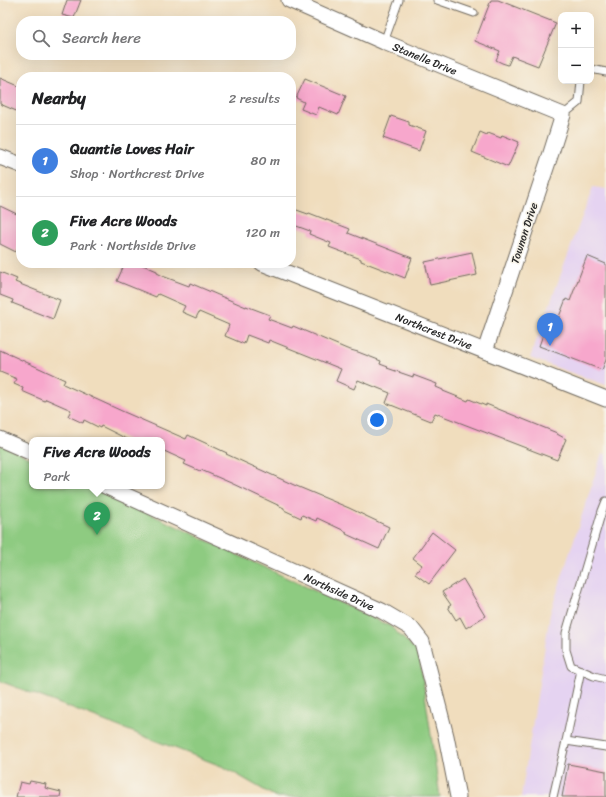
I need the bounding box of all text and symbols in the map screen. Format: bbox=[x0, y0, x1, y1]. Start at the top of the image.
map controls bbox=[558, 12, 594, 84]
button: + bbox=[558, 12, 594, 48]
search box bbox=[16, 16, 296, 60]
text: Search here bbox=[62, 25, 141, 51]
icon: search bbox=[30, 27, 52, 49]
street label: Stanelle Drive bbox=[389, 37, 460, 81]
button: − bbox=[558, 48, 594, 84]
text: Nearby bbox=[32, 83, 86, 113]
text: 2 results bbox=[229, 87, 280, 110]
text: Quantie Loves Hair bbox=[70, 136, 194, 162]
text: 1 bbox=[42, 149, 48, 172]
text: 80 m bbox=[251, 149, 280, 172]
text: Shop · Northcrest Drive bbox=[70, 162, 204, 185]
street label: Townon Drive bbox=[506, 200, 543, 266]
text: Five Acre Woods bbox=[70, 208, 177, 234]
text: 2 bbox=[41, 221, 49, 244]
text: 120 m bbox=[245, 221, 280, 244]
text: Park · Northside Drive bbox=[70, 234, 196, 257]
street label: Northcrest Drive bbox=[393, 308, 475, 355]
pin: 1 bbox=[537, 313, 563, 346]
your location bbox=[367, 410, 387, 430]
popup bbox=[29, 437, 165, 489]
text: Five Acre Woods bbox=[43, 439, 151, 465]
text: Park bbox=[43, 465, 70, 488]
pin: 2 bbox=[84, 502, 110, 535]
street label: Northside Drive bbox=[301, 568, 378, 616]

